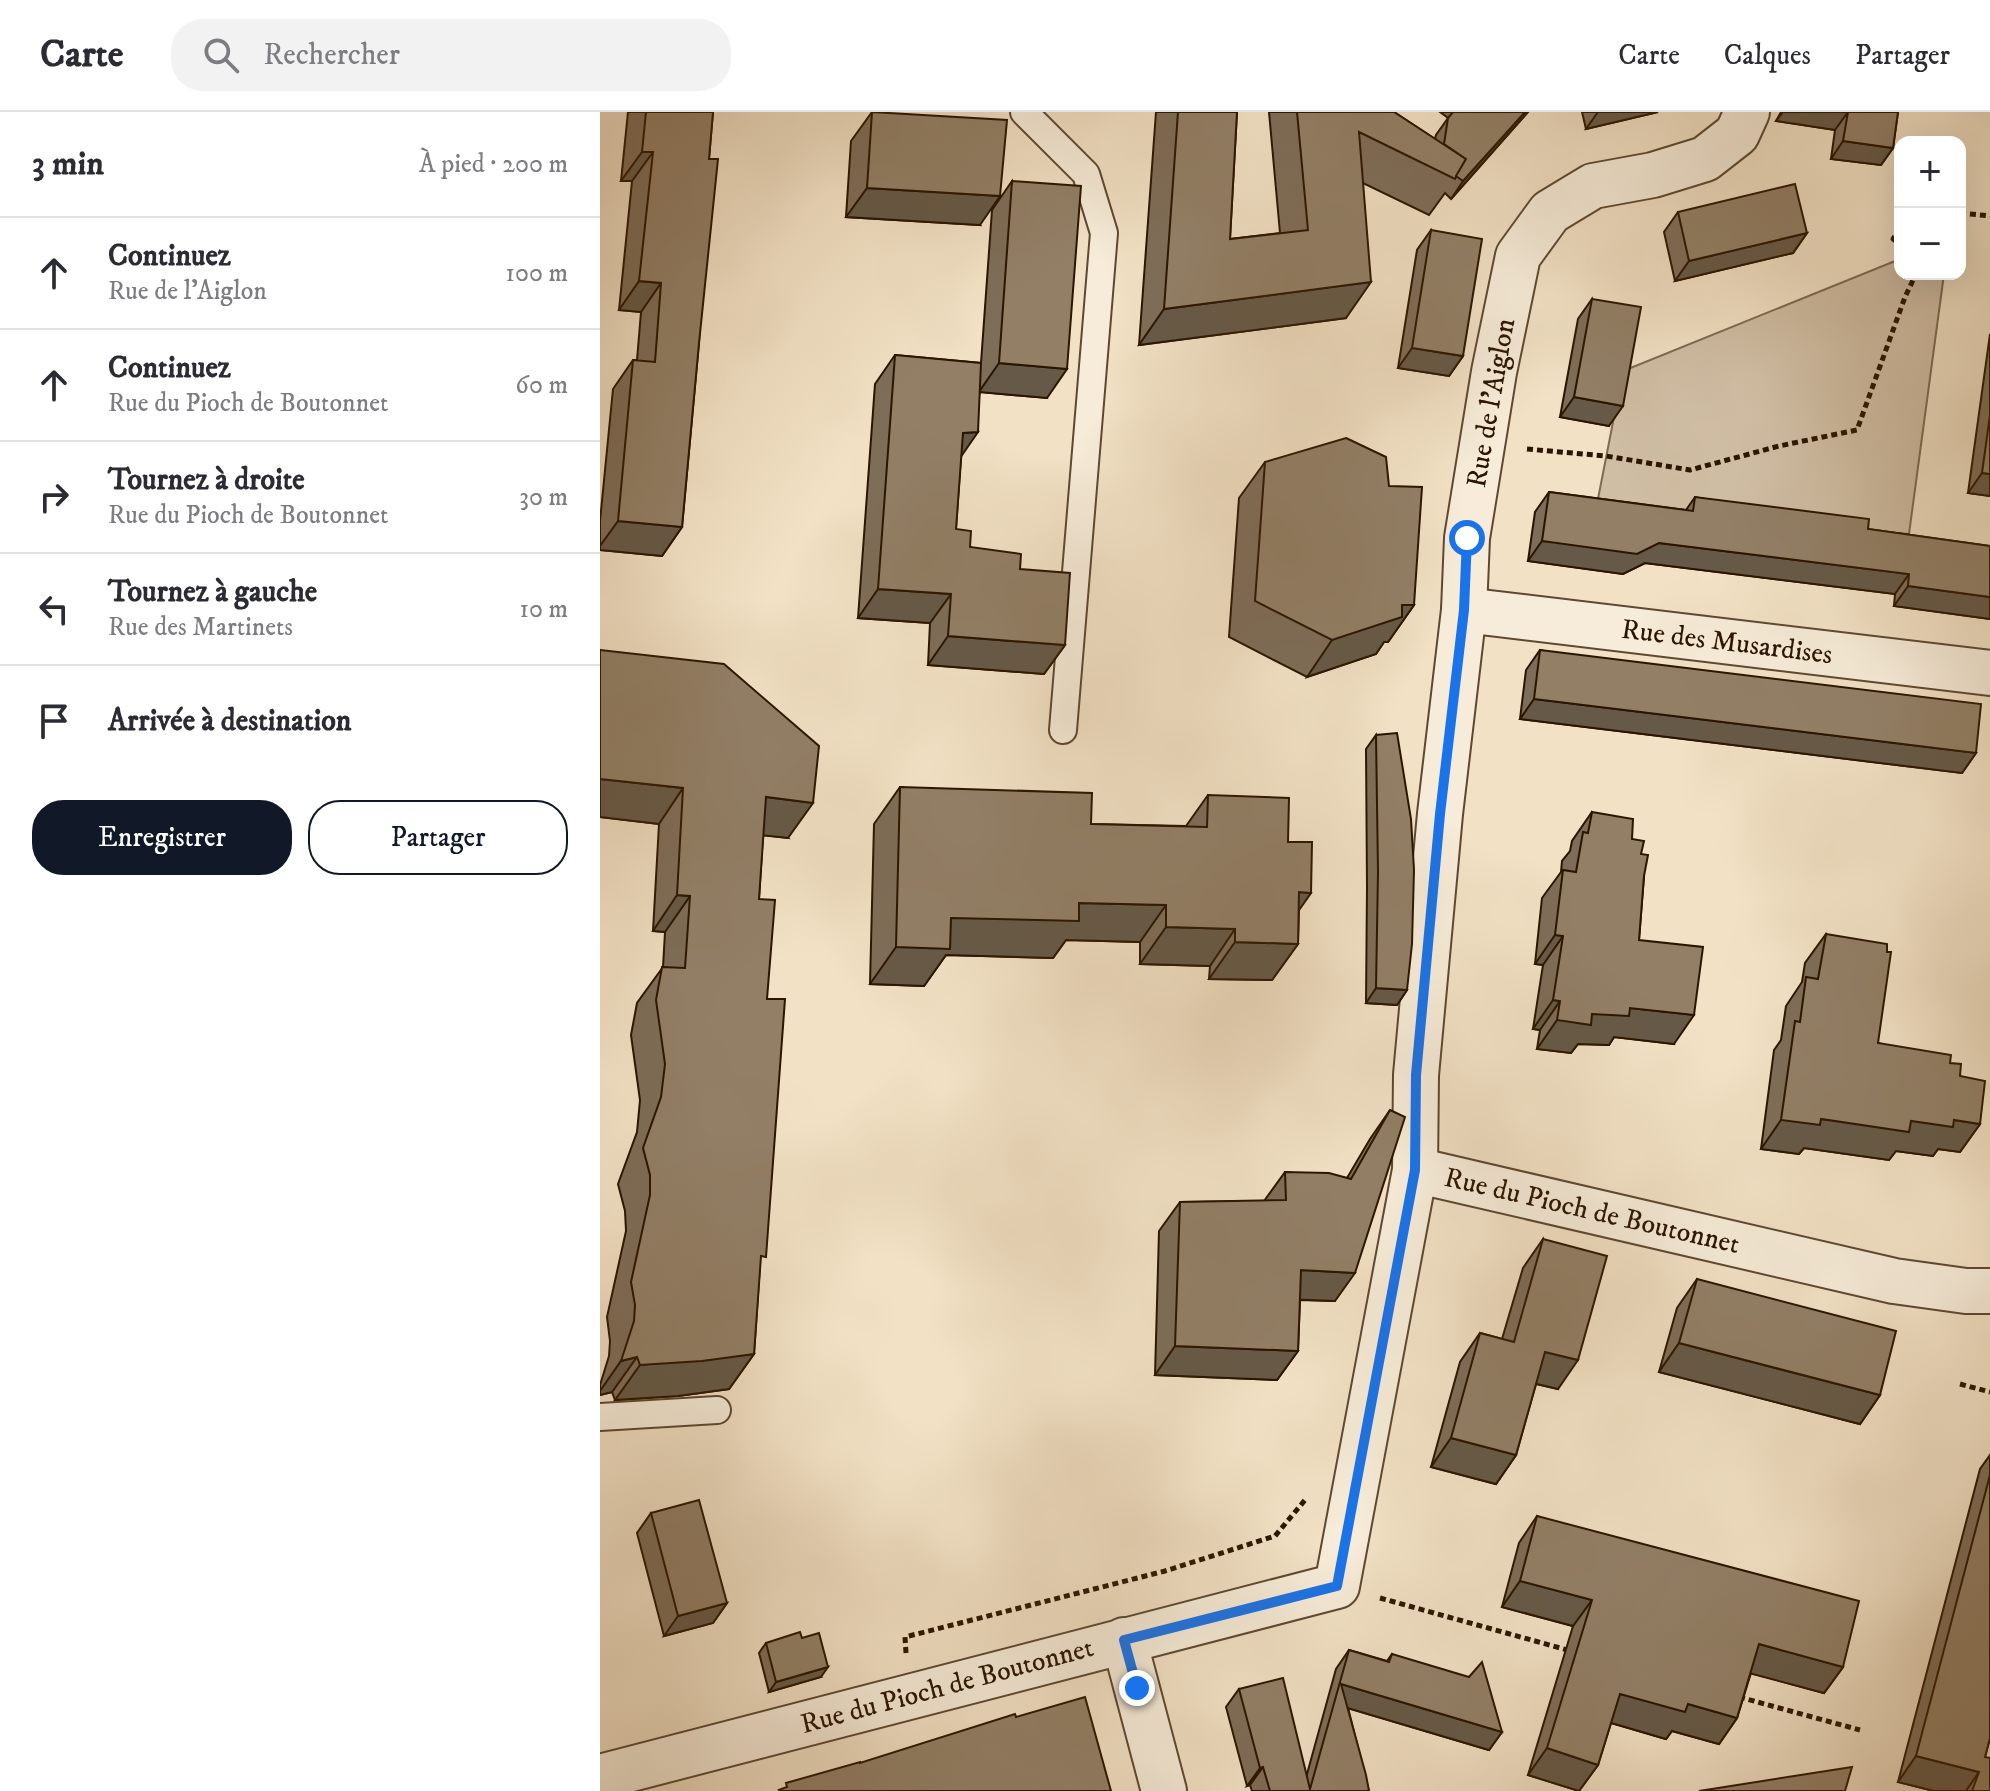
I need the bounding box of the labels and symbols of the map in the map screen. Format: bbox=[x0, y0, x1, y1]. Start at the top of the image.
street label: Rue de l'Aiglon bbox=[1459, 315, 1523, 490]
route start bbox=[1449, 520, 1485, 556]
street label: Rue des Musardises bbox=[1619, 612, 1835, 672]
street label: Rue du Pioch de Boutonnet bbox=[1441, 1160, 1743, 1262]
street label: Rue du Pioch de Boutonnet bbox=[797, 1630, 1097, 1742]
route end bbox=[1119, 1670, 1155, 1706]

